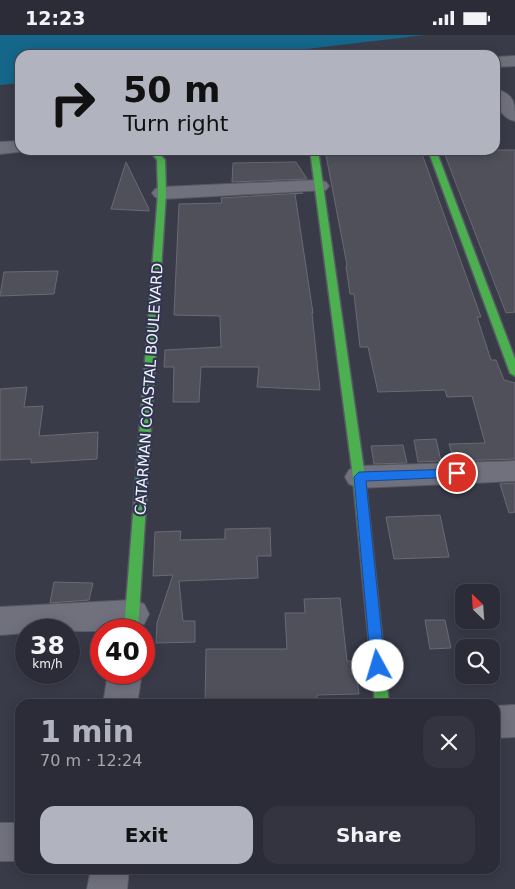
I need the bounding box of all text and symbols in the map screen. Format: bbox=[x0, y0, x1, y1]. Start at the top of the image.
text: 12:23 bbox=[25, 7, 85, 29]
icon: right bbox=[40, 70, 105, 135]
text: 50 m bbox=[123, 70, 220, 110]
text: Turn right bbox=[123, 111, 228, 136]
street label: CATARMAN COASTAL BOULEVARD bbox=[131, 262, 167, 516]
pin bbox=[436, 452, 478, 494]
icon: arrive bbox=[443, 459, 471, 487]
north arrow bbox=[455, 584, 500, 629]
map controls bbox=[455, 584, 500, 684]
speed limit sign: 40 bbox=[90, 619, 155, 684]
text: 38 bbox=[30, 631, 65, 660]
position arrow bbox=[351, 639, 403, 691]
button: search bbox=[455, 639, 500, 684]
text: km/h bbox=[32, 657, 63, 671]
text: 1 min bbox=[40, 714, 134, 749]
button: close bbox=[423, 716, 475, 768]
text: 70 m · 12:24 bbox=[40, 751, 142, 770]
button: Exit bbox=[40, 806, 253, 864]
button: Share bbox=[263, 806, 475, 864]

